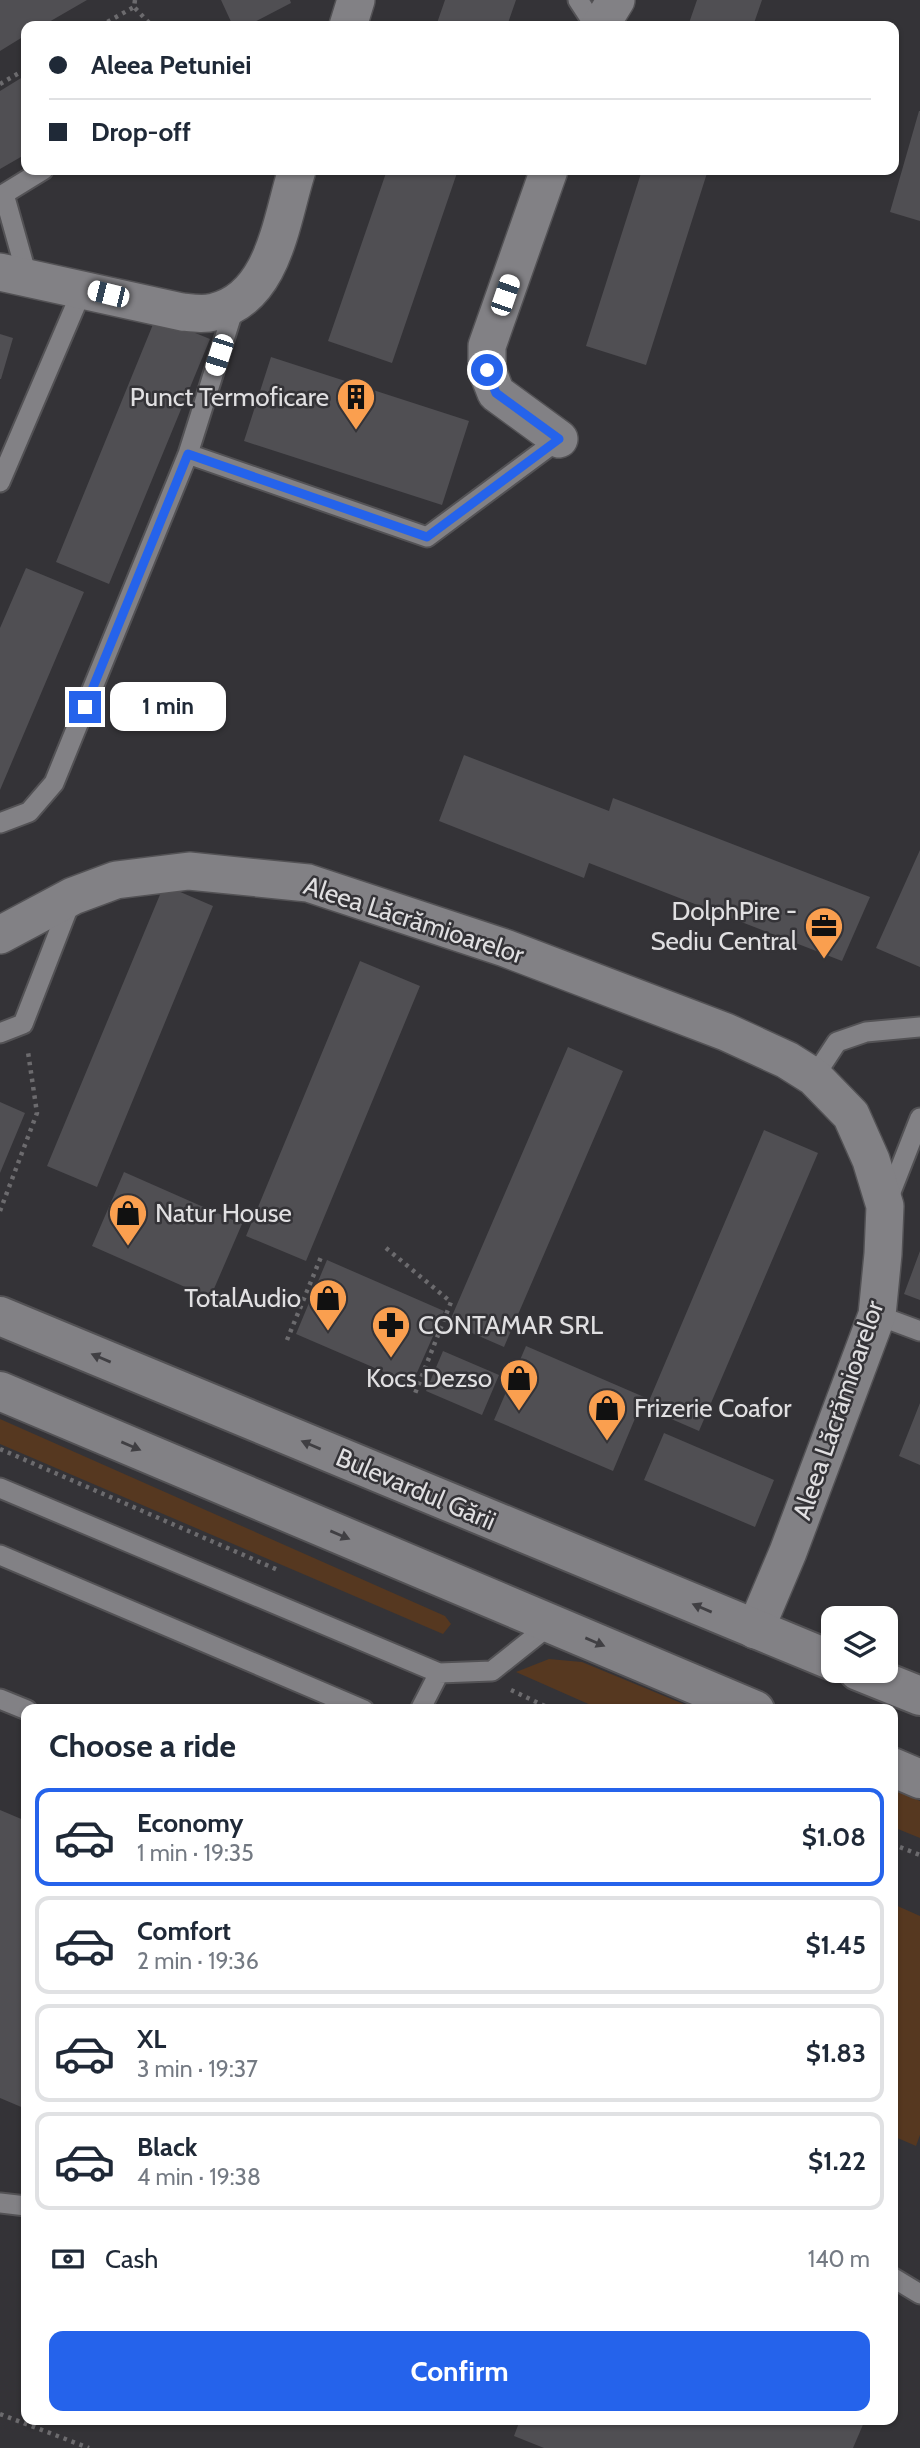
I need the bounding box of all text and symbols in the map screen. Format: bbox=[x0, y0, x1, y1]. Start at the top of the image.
text: Aleea Petuniei bbox=[91, 49, 251, 81]
text: Drop-off bbox=[91, 116, 191, 148]
car bbox=[489, 272, 522, 318]
car bbox=[86, 279, 131, 309]
car bbox=[203, 332, 236, 378]
route start bbox=[471, 354, 503, 386]
building icon: Punct Termoficare bbox=[335, 376, 377, 431]
place label: Punct Termoficare bbox=[130, 381, 329, 413]
callout: 1 min bbox=[110, 682, 225, 732]
route end bbox=[69, 691, 101, 723]
text: 1 min bbox=[142, 692, 194, 720]
street label: Aleea Lăcrămioarelor bbox=[300, 869, 529, 971]
place label: DolphPire - Sediu Central bbox=[650, 895, 797, 957]
office icon: DolphPire - Sediu Central bbox=[803, 905, 845, 960]
shop icon: Natur House bbox=[107, 1192, 149, 1247]
place label: Natur House bbox=[155, 1197, 292, 1229]
shop icon: TotalAudio bbox=[307, 1277, 349, 1332]
place label: TotalAudio bbox=[184, 1282, 301, 1314]
street label: Aleea Lăcrămioarelor bbox=[786, 1296, 891, 1524]
pharmacy icon: CONTAMAR SRL bbox=[370, 1304, 412, 1359]
place label: CONTAMAR SRL bbox=[418, 1309, 603, 1341]
one-way arrow bbox=[90, 1352, 111, 1363]
shop icon: Kocs Dezso bbox=[498, 1357, 540, 1412]
place label: Kocs Dezso bbox=[366, 1362, 492, 1394]
shop icon: Frizerie Coafor bbox=[586, 1387, 628, 1442]
place label: Frizerie Coafor bbox=[634, 1392, 792, 1424]
one-way arrow bbox=[300, 1439, 321, 1450]
one-way arrow bbox=[120, 1441, 141, 1452]
street label: Bulevardul Gării bbox=[331, 1441, 501, 1537]
one-way arrow bbox=[330, 1529, 350, 1541]
one-way arrow bbox=[691, 1602, 712, 1613]
map controls bbox=[821, 1606, 898, 1683]
button: layers bbox=[821, 1606, 898, 1683]
one-way arrow bbox=[584, 1637, 605, 1648]
text: Choose a ride bbox=[49, 1726, 236, 1765]
icon: car bbox=[53, 1806, 116, 1869]
text: Economy bbox=[137, 1807, 243, 1839]
text: $1.08 bbox=[802, 1821, 866, 1853]
text: 1 min · 19:35 bbox=[137, 1839, 254, 1867]
icon: car bbox=[53, 1914, 116, 1977]
text: Comfort bbox=[137, 1915, 231, 1947]
text: $1.45 bbox=[805, 1929, 866, 1961]
text: 2 min · 19:36 bbox=[137, 1947, 259, 1975]
icon: car bbox=[53, 2022, 116, 2085]
text: XL bbox=[137, 2023, 166, 2055]
text: $1.83 bbox=[806, 2037, 866, 2069]
text: 3 min · 19:37 bbox=[137, 2055, 258, 2083]
icon: car bbox=[53, 2130, 116, 2193]
text: Black bbox=[137, 2131, 197, 2163]
text: $1.22 bbox=[808, 2145, 866, 2177]
text: 4 min · 19:38 bbox=[137, 2163, 261, 2191]
icon: cash bbox=[49, 2240, 87, 2278]
text: Cash bbox=[105, 2243, 158, 2275]
text: 140 m bbox=[808, 2245, 870, 2273]
button: Confirm bbox=[49, 2331, 870, 2411]

